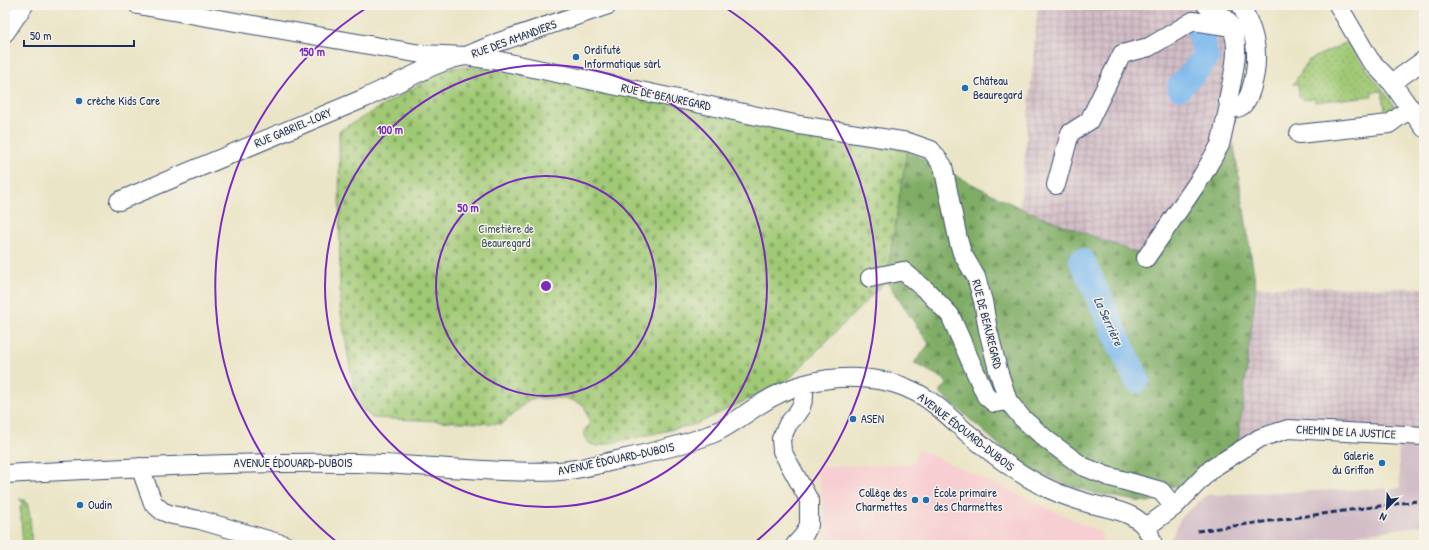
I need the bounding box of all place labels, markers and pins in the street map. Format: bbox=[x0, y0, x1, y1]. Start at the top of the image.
place label: Ordifuté Informatique sàrl bbox=[584, 41, 662, 72]
marker: Ordifuté Informatique sàrl bbox=[571, 52, 581, 62]
place label: Château Beauregard bbox=[973, 72, 1022, 103]
marker: Château Beauregard bbox=[960, 83, 970, 93]
place label: crèche Kids Care bbox=[87, 92, 160, 109]
marker: crèche Kids Care bbox=[74, 96, 84, 106]
centre of rings bbox=[539, 279, 553, 293]
place label: ASEN bbox=[861, 410, 884, 427]
marker: ASEN bbox=[848, 414, 858, 424]
place label: Galerie du Griffon bbox=[1332, 447, 1374, 478]
marker: Galerie du Griffon bbox=[1377, 458, 1387, 468]
place label: Collège des Charmettes bbox=[855, 484, 907, 515]
place label: École primaire des Charmettes bbox=[934, 484, 1003, 515]
marker: Collège des Charmettes bbox=[910, 495, 920, 505]
marker: École primaire des Charmettes bbox=[921, 495, 931, 505]
place label: Oudin bbox=[88, 496, 112, 513]
marker: Oudin bbox=[75, 500, 85, 510]

